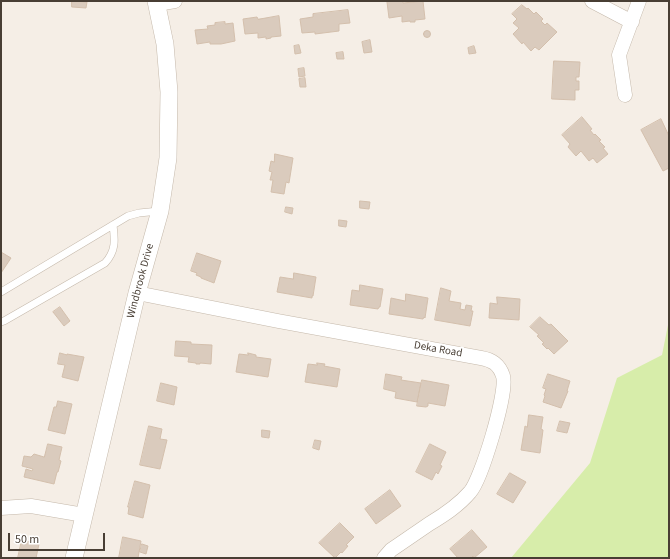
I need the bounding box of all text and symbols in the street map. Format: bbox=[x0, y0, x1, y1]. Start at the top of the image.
street label: Windbrook Drive bbox=[125, 242, 157, 320]
street label: Deka Road bbox=[413, 339, 463, 361]
scale bar bbox=[10, 525, 107, 551]
text: 50 m bbox=[15, 531, 39, 548]

